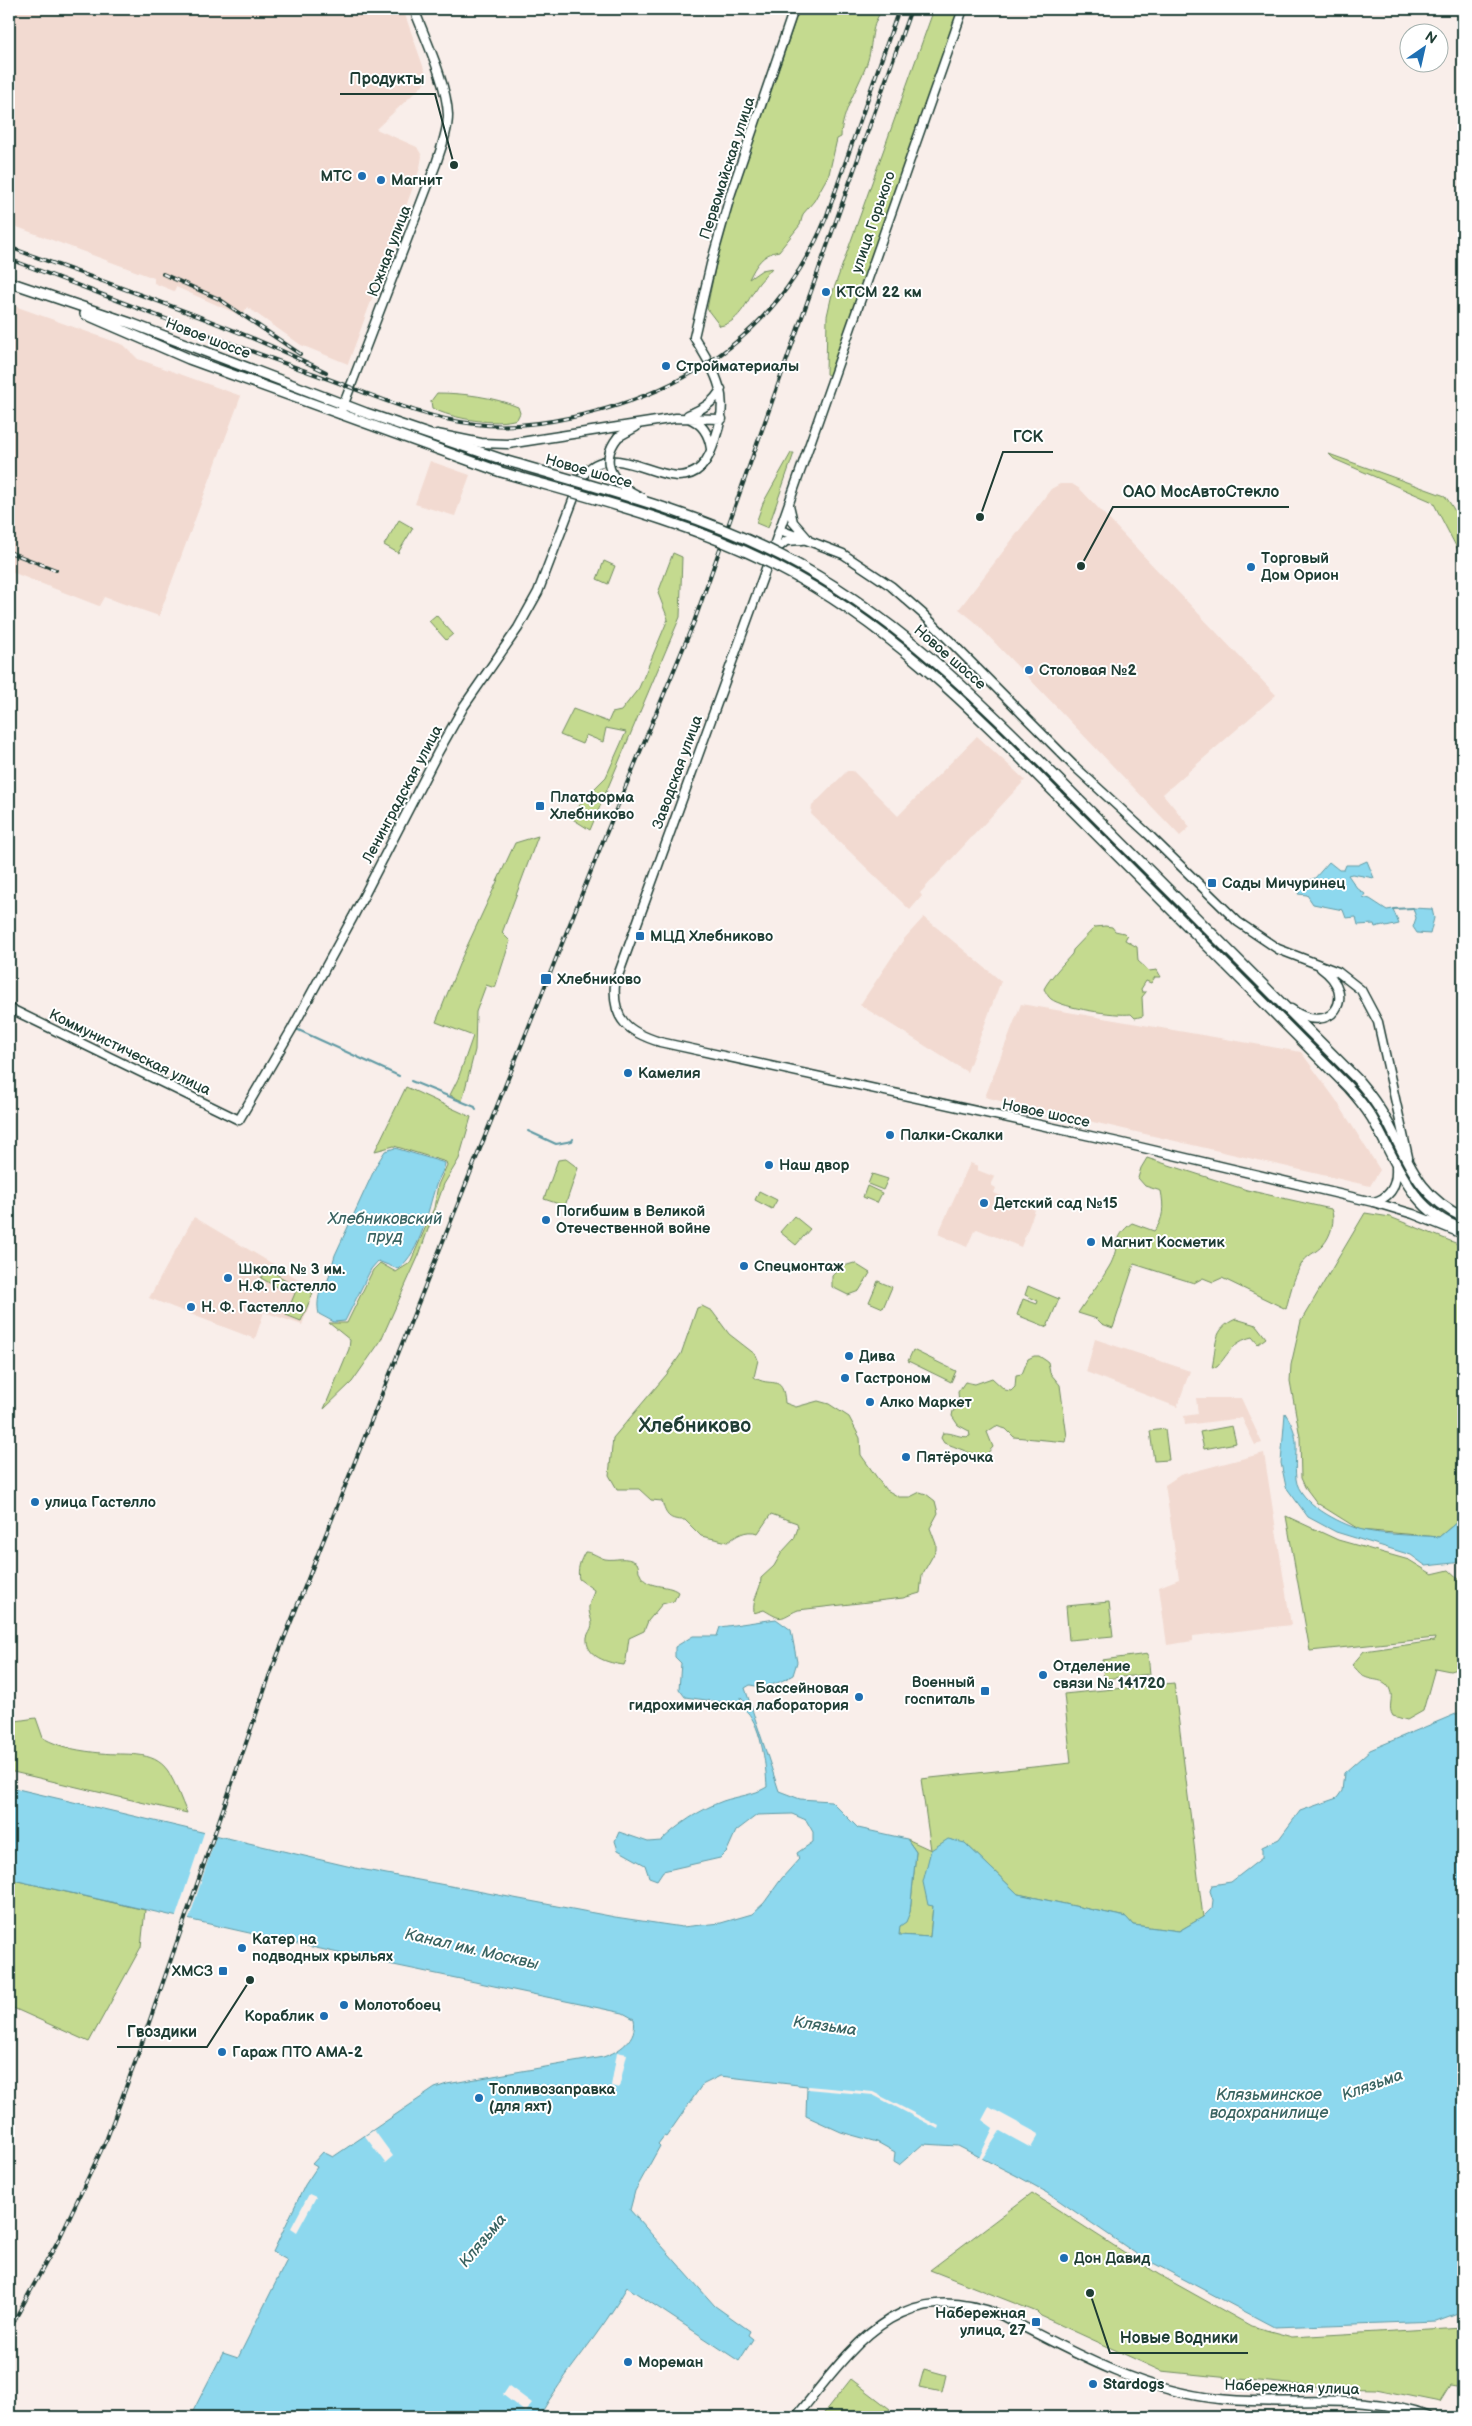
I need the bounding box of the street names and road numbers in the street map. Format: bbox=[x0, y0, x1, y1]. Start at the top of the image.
street label: Первомайская улица bbox=[695, 94, 760, 242]
street label: улица Горького bbox=[847, 169, 900, 276]
street label: Южная улица bbox=[363, 203, 416, 300]
street label: Новое шоссе bbox=[163, 314, 253, 363]
street label: Новое шоссе bbox=[543, 450, 635, 493]
street label: Новое шоссе bbox=[910, 621, 990, 694]
street label: Заводская улица bbox=[648, 712, 707, 832]
street label: Ленинградская улица bbox=[358, 722, 447, 867]
street label: Коммунистическая улица bbox=[46, 1005, 214, 1100]
street label: Новое шоссе bbox=[1000, 1095, 1092, 1132]
street label: Набережная улица bbox=[1224, 2376, 1360, 2399]

